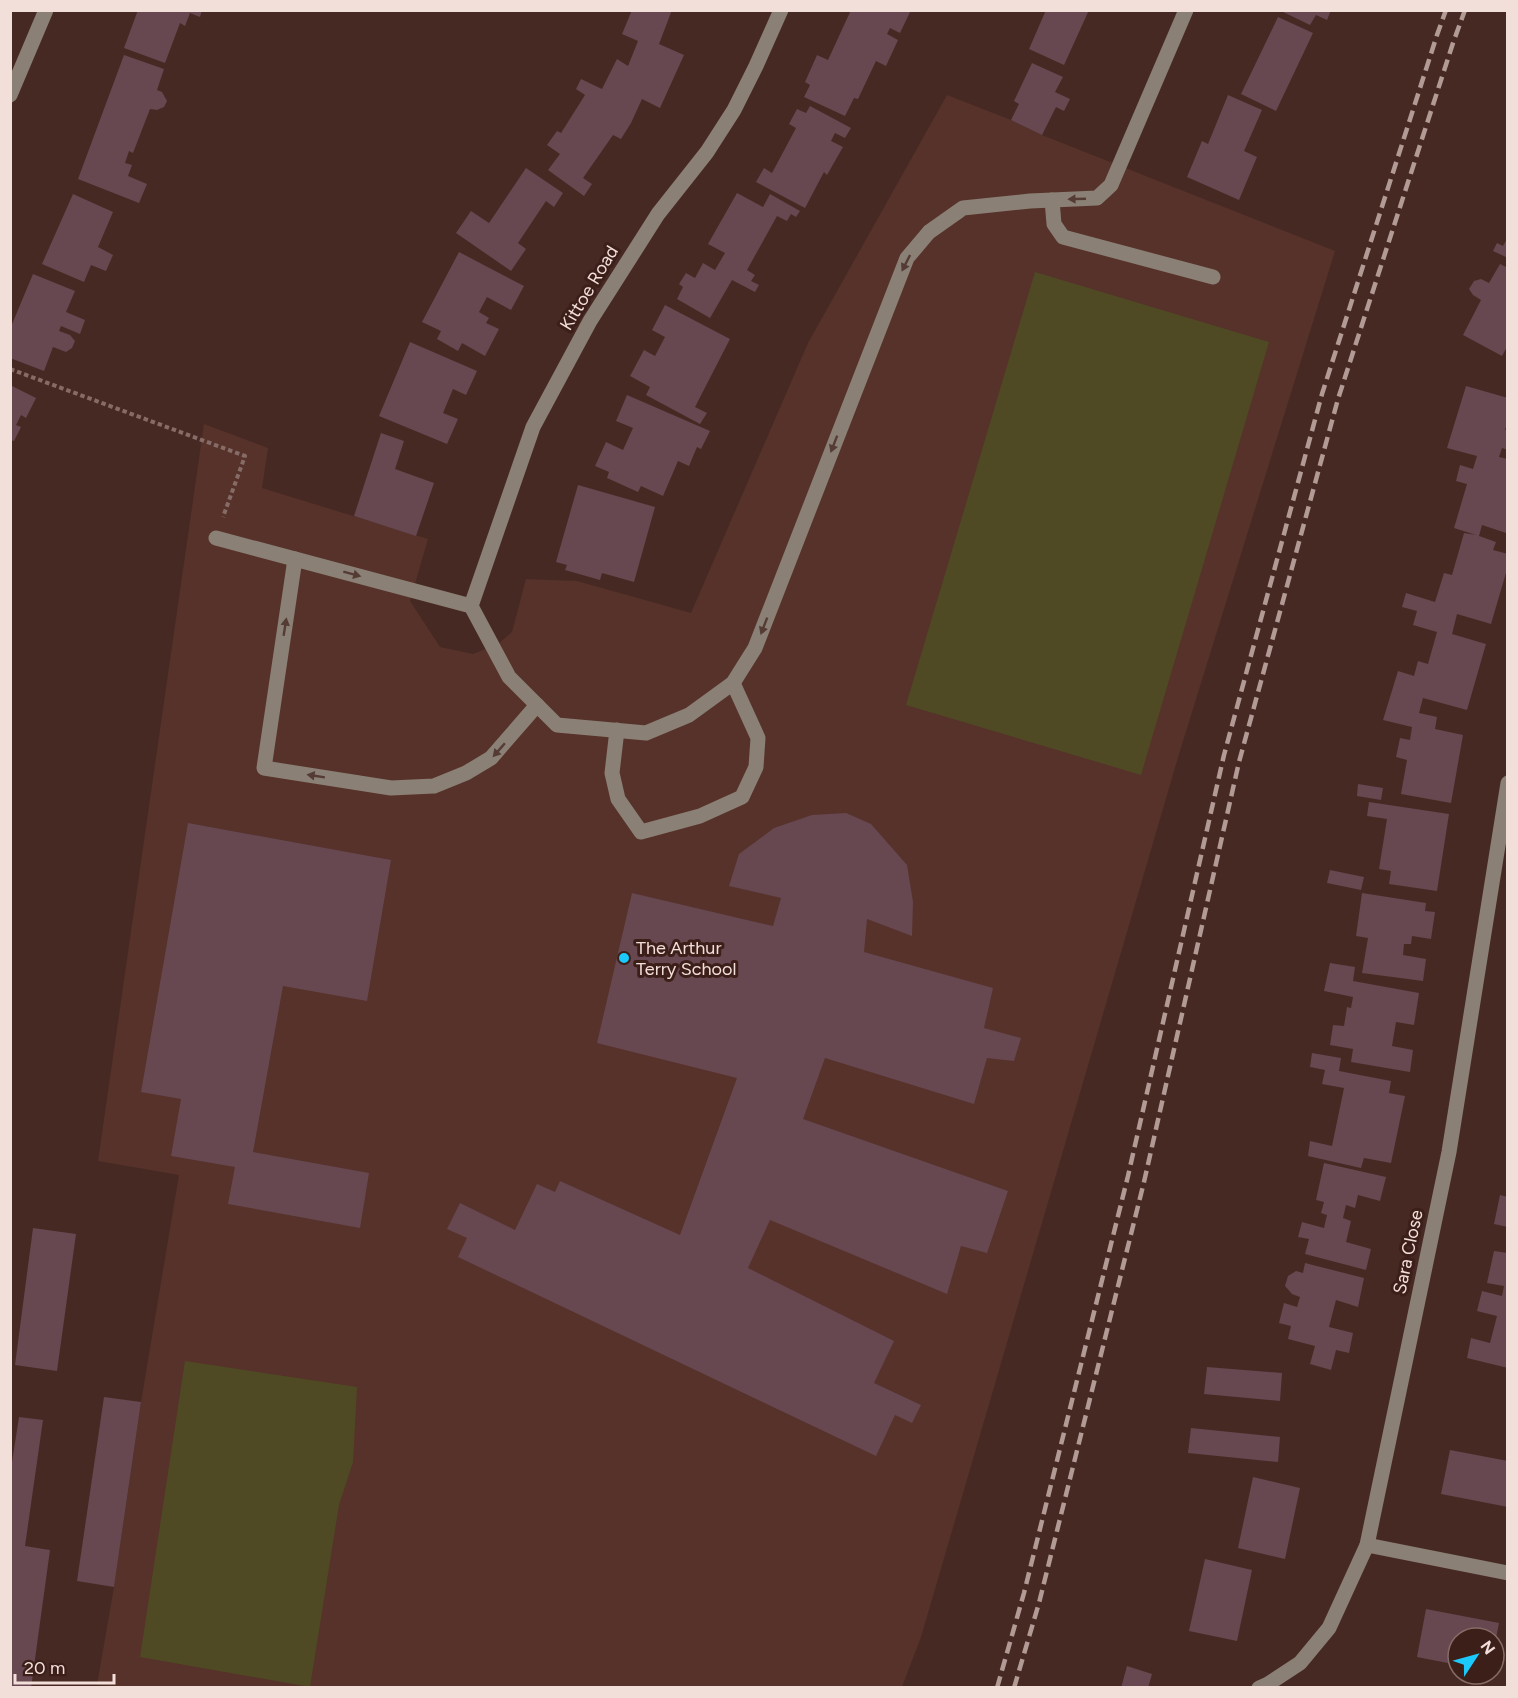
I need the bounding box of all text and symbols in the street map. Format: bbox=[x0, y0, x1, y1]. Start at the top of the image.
one-way arrow bbox=[1067, 194, 1086, 204]
street label: Kittoe Road bbox=[555, 242, 623, 334]
one-way arrow bbox=[901, 255, 911, 272]
one-way arrow bbox=[829, 436, 839, 454]
one-way arrow bbox=[342, 570, 361, 580]
one-way arrow bbox=[281, 617, 290, 636]
one-way arrow bbox=[759, 617, 768, 635]
one-way arrow bbox=[492, 742, 506, 757]
one-way arrow bbox=[306, 771, 325, 780]
place label: The Arthur Terry School bbox=[636, 937, 736, 980]
marker: The Arthur Terry School bbox=[617, 951, 631, 965]
street label: Sara Close bbox=[1388, 1208, 1428, 1296]
north arrow bbox=[1446, 1626, 1506, 1686]
text: N bbox=[1476, 1637, 1499, 1658]
scale bar bbox=[15, 1647, 114, 1685]
text: 20 m bbox=[24, 1657, 65, 1679]

